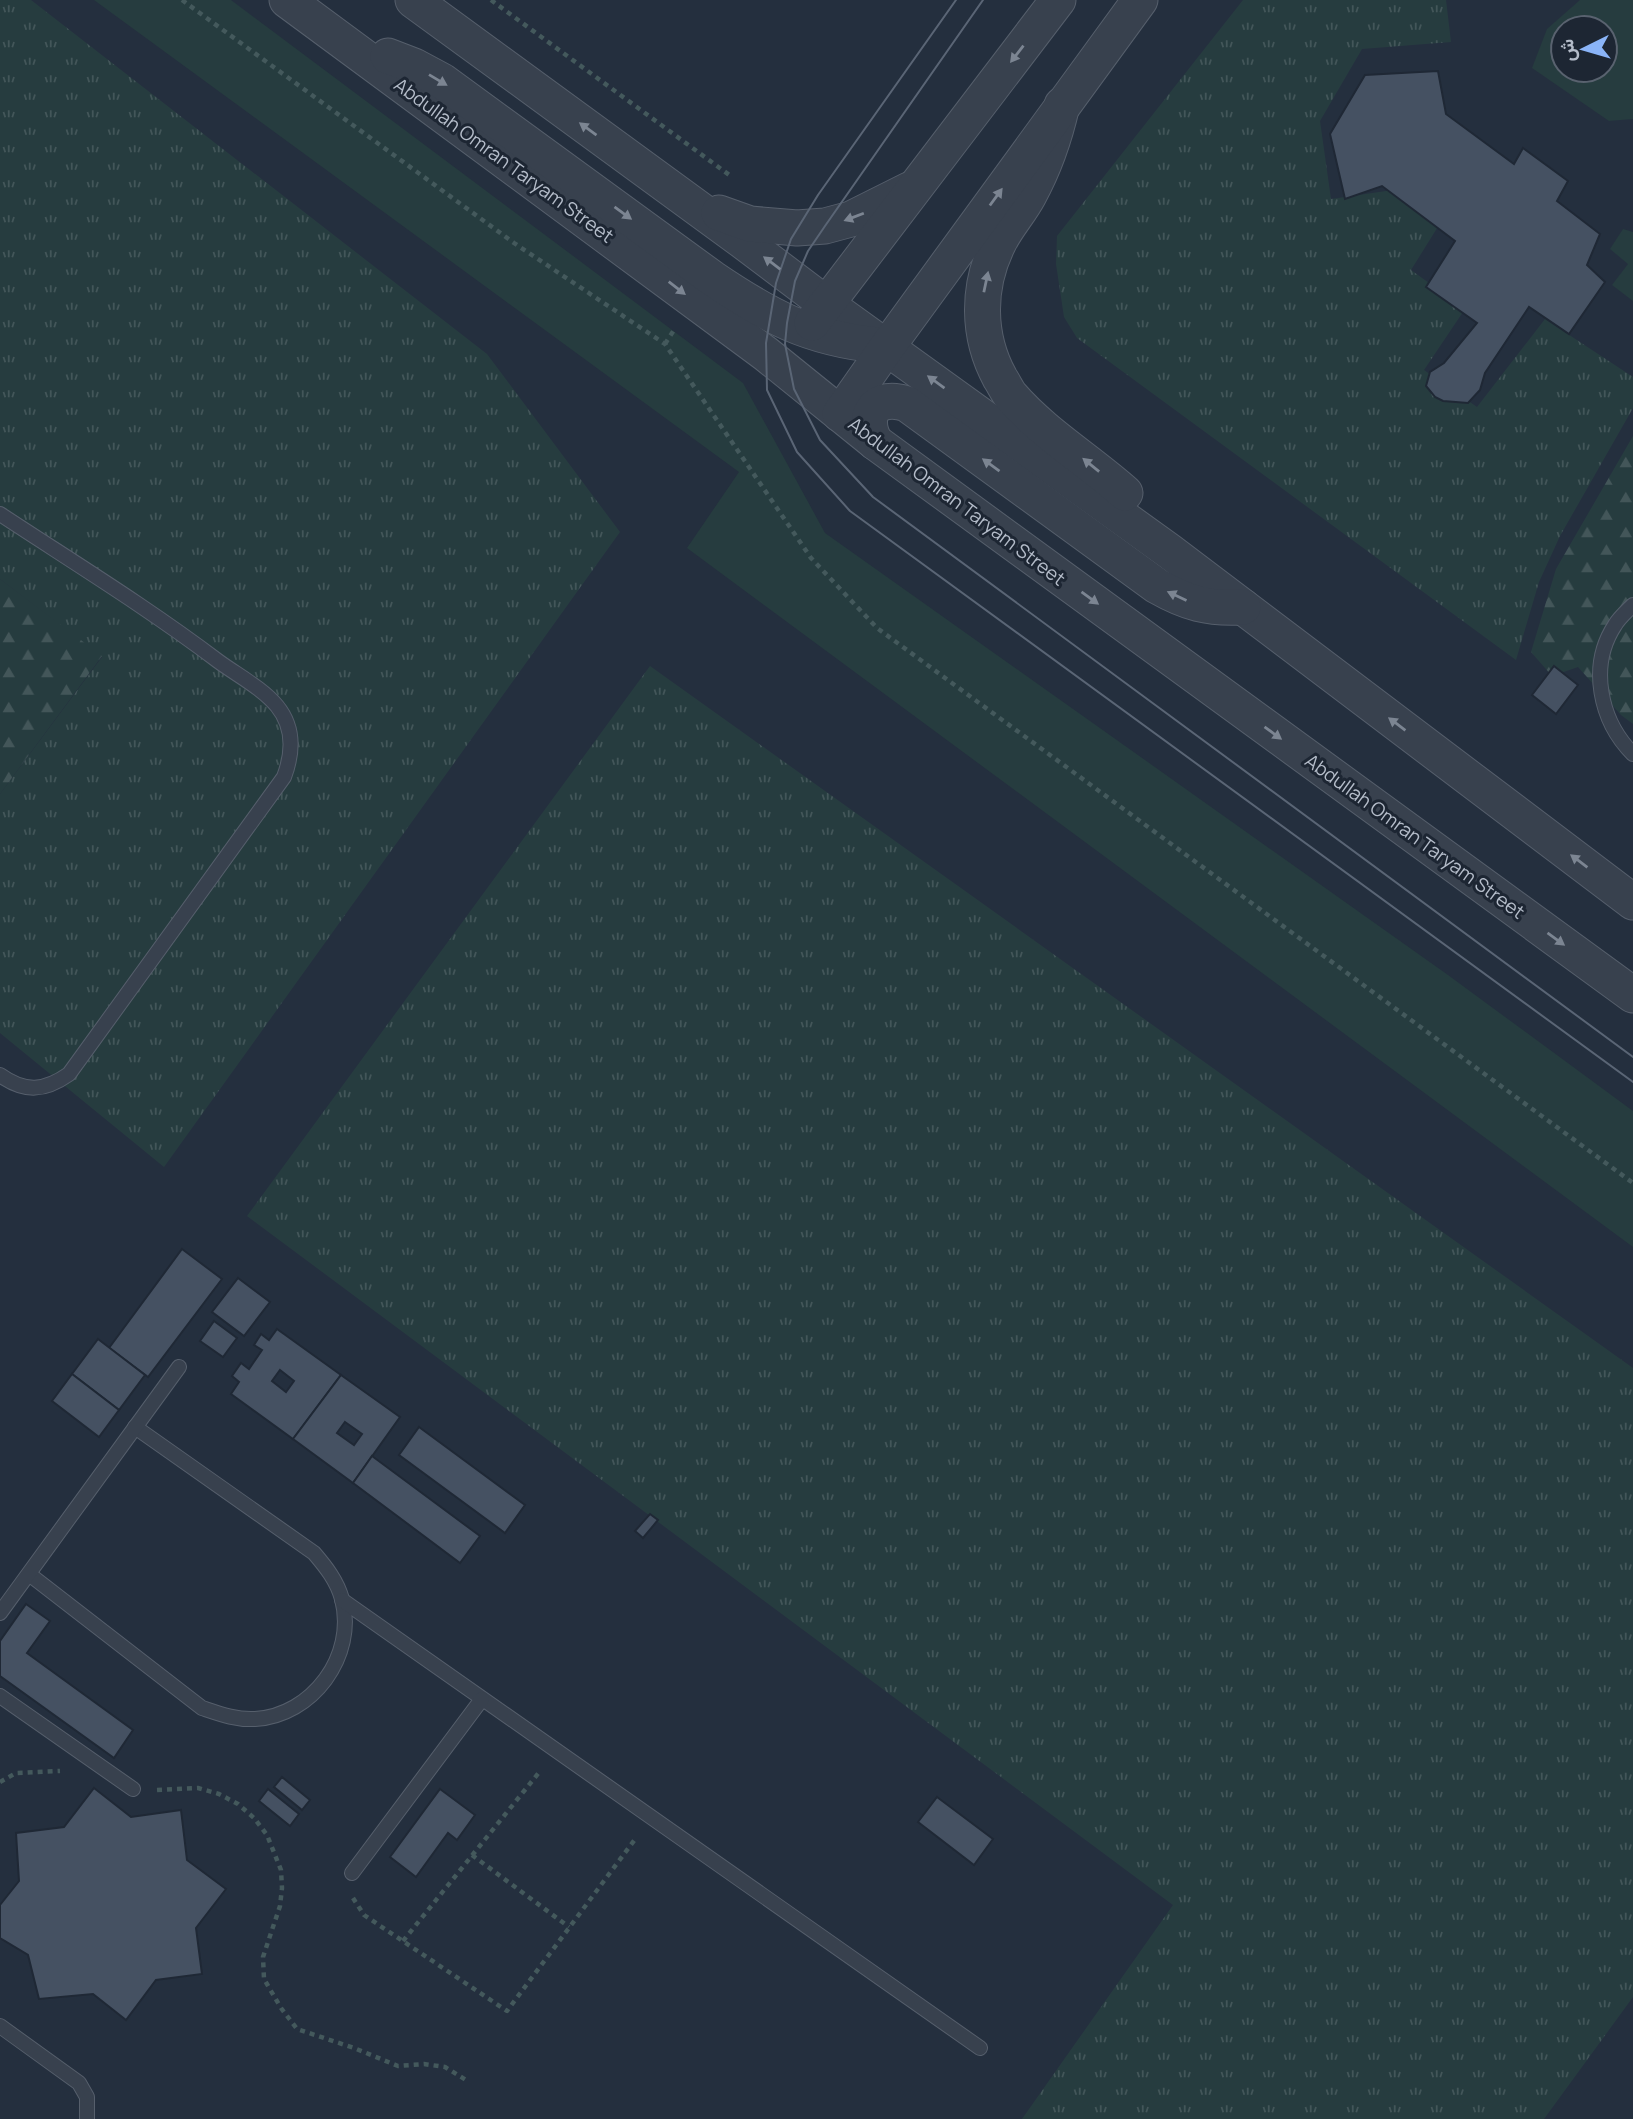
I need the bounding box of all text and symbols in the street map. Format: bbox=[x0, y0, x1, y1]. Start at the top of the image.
north arrow bbox=[1549, 14, 1619, 84]
text: ش bbox=[1553, 38, 1581, 63]
one-way arrow bbox=[1010, 45, 1024, 63]
street label: Abdullah Omran Taryam Street bbox=[389, 71, 619, 249]
one-way arrow bbox=[429, 74, 448, 86]
one-way arrow bbox=[579, 122, 597, 136]
one-way arrow bbox=[989, 188, 1003, 206]
one-way arrow bbox=[614, 206, 632, 220]
one-way arrow bbox=[843, 211, 864, 222]
one-way arrow bbox=[763, 255, 781, 270]
one-way arrow bbox=[980, 271, 991, 293]
one-way arrow bbox=[668, 280, 686, 294]
one-way arrow bbox=[926, 375, 945, 389]
street label: Abdullah Omran Taryam Street bbox=[843, 411, 1071, 591]
one-way arrow bbox=[982, 458, 1000, 472]
one-way arrow bbox=[1083, 458, 1101, 473]
one-way arrow bbox=[1166, 590, 1187, 601]
one-way arrow bbox=[1080, 591, 1098, 606]
one-way arrow bbox=[1388, 717, 1406, 731]
one-way arrow bbox=[1264, 725, 1282, 739]
street label: Abdullah Omran Taryam Street bbox=[1300, 747, 1530, 925]
one-way arrow bbox=[1569, 854, 1588, 868]
one-way arrow bbox=[1547, 932, 1565, 946]

